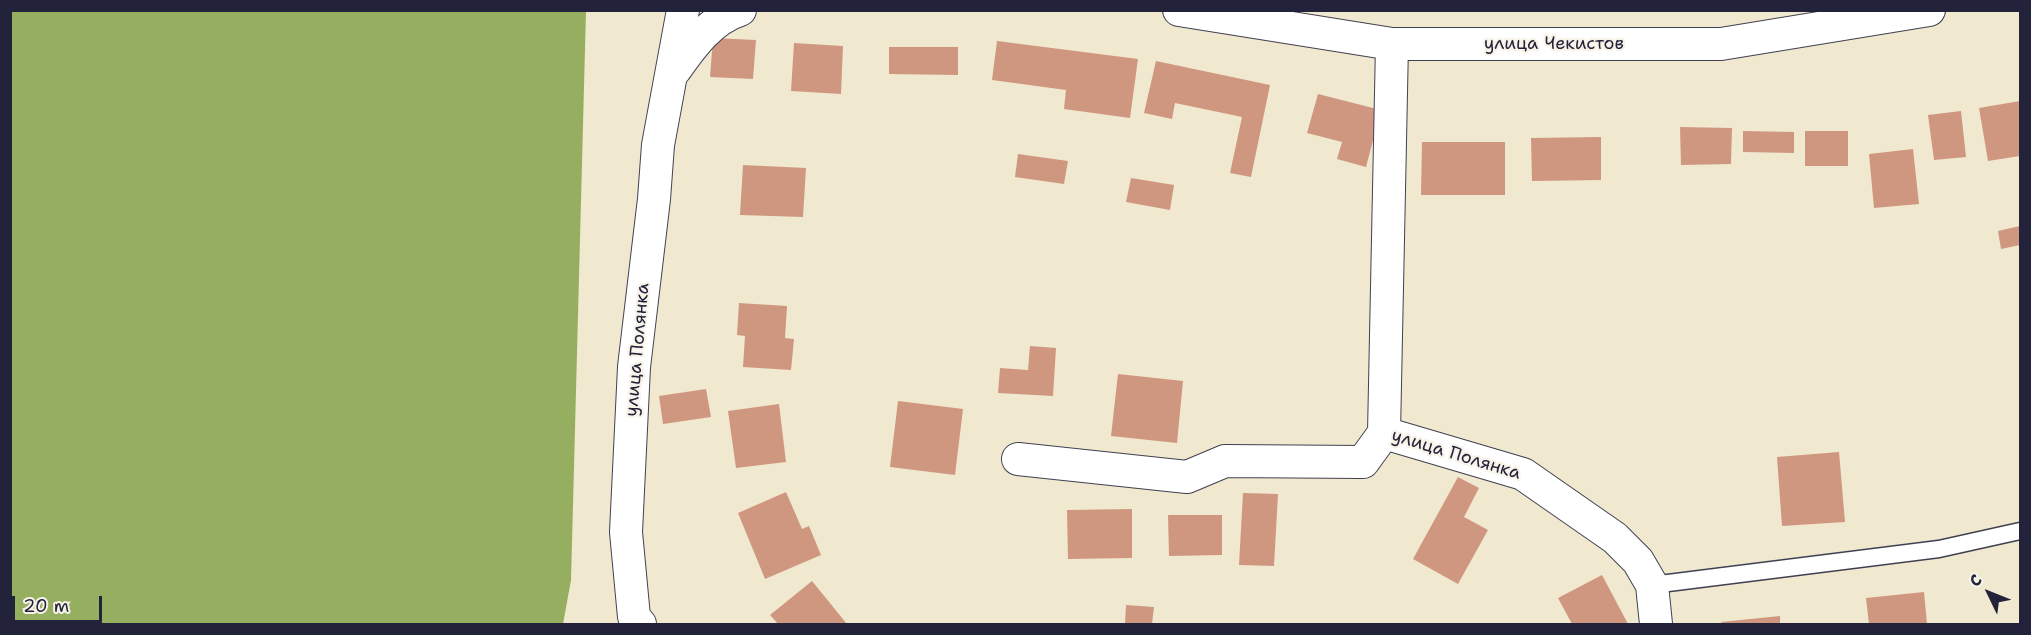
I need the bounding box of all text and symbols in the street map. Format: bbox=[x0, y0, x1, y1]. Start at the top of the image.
street label: улица Чекистов bbox=[1484, 33, 1624, 55]
street label: улица Полянка bbox=[621, 282, 655, 418]
street label: улица Полянка bbox=[1389, 425, 1523, 485]
north arrow bbox=[1959, 563, 2019, 623]
text: С bbox=[1964, 570, 1986, 591]
scale bar bbox=[15, 584, 105, 622]
text: 20 m bbox=[23, 594, 69, 618]

